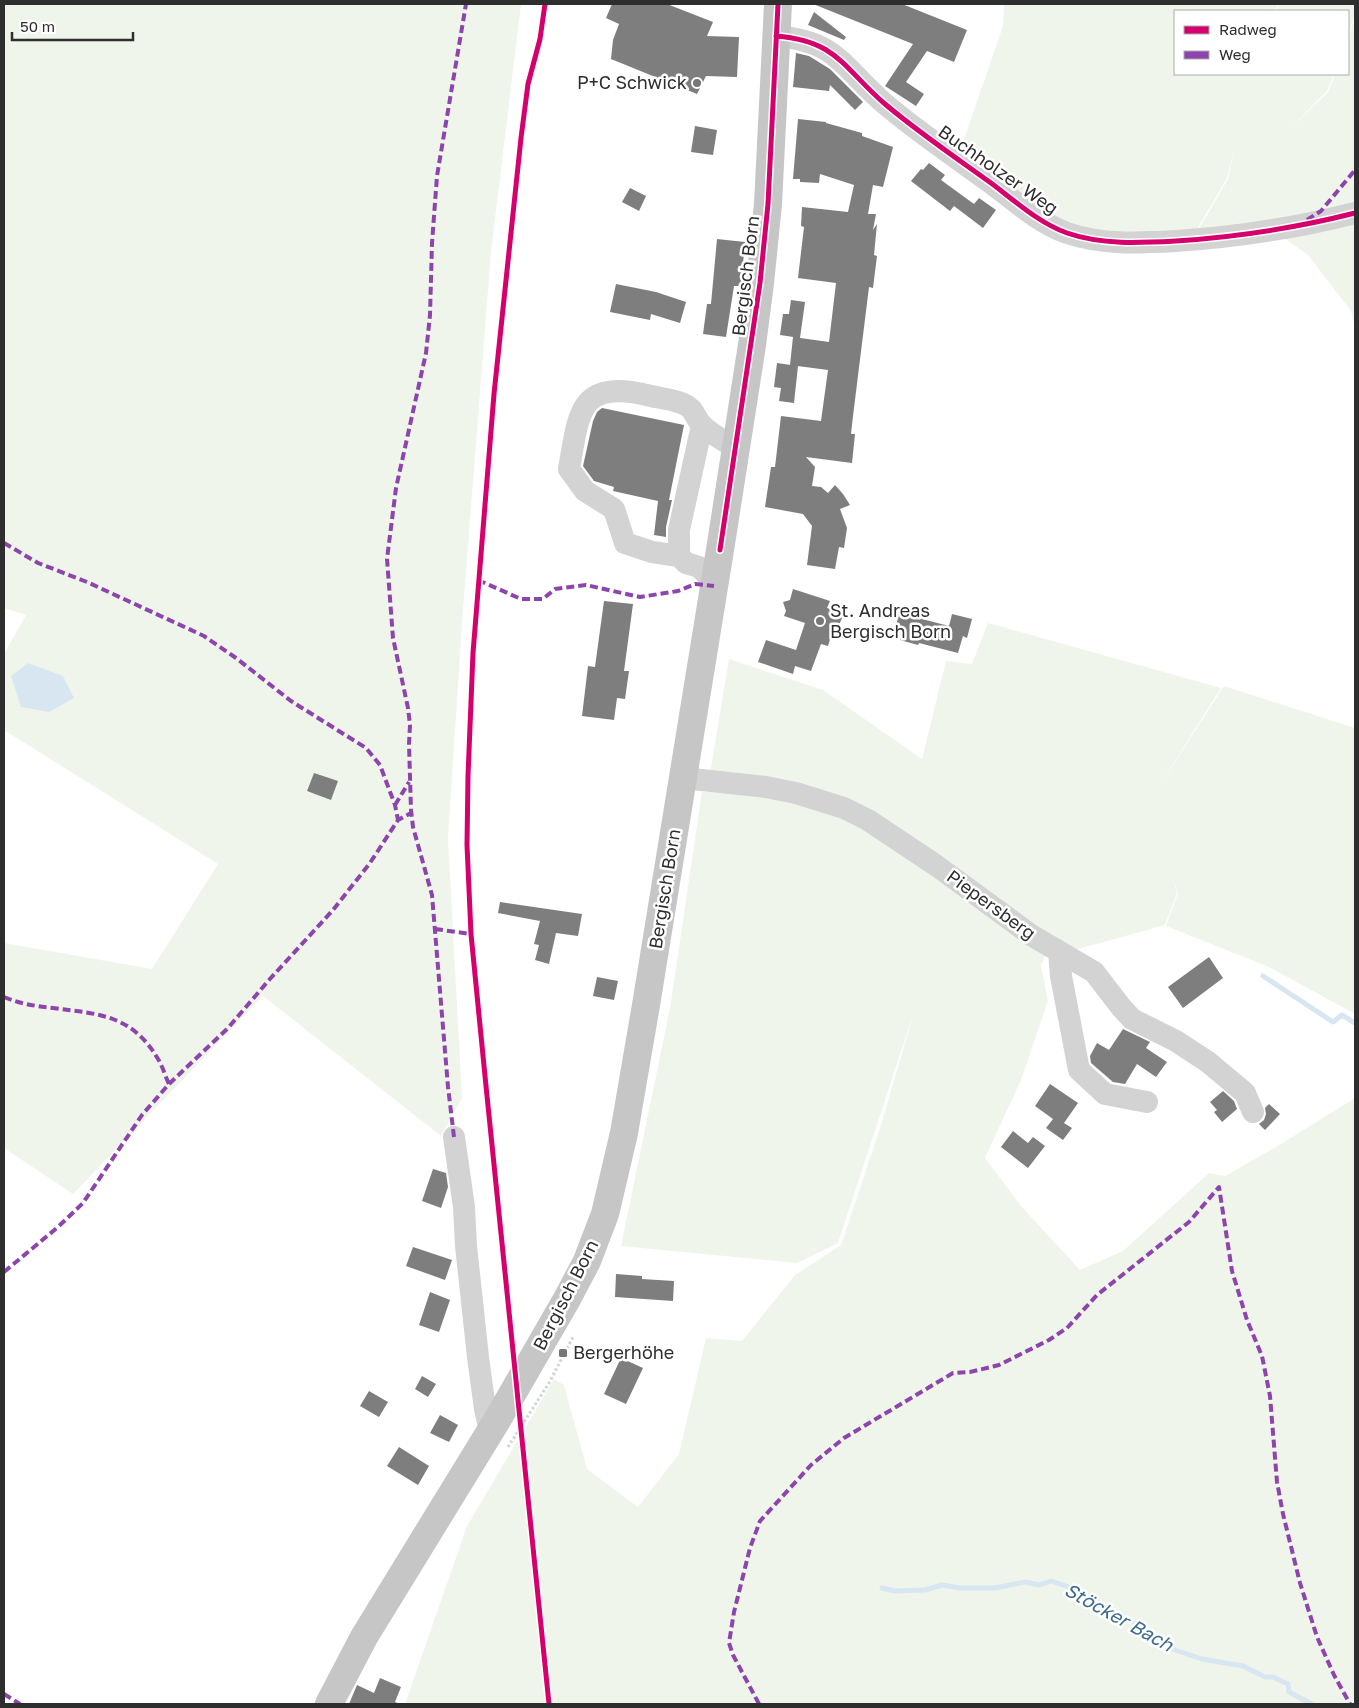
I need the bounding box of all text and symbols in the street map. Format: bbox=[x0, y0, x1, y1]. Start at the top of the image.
scale bar bbox=[12, 10, 134, 42]
legend bbox=[1174, 10, 1349, 75]
text: 50 m bbox=[20, 17, 55, 35]
text: Radweg bbox=[1219, 20, 1277, 38]
text: Weg bbox=[1219, 45, 1251, 63]
place label: P+C Schwick bbox=[577, 71, 687, 93]
marker: P+C Schwick bbox=[691, 77, 703, 89]
street label: Buchholzer Weg bbox=[935, 120, 1063, 219]
street label: Bergisch Born bbox=[727, 214, 763, 337]
place label: St. Andreas Bergisch Born bbox=[830, 599, 951, 642]
marker: St. Andreas Bergisch Born bbox=[814, 615, 826, 627]
street label: Bergisch Born bbox=[644, 827, 684, 950]
street label: Piepersberg bbox=[943, 865, 1040, 944]
street label: Bergisch Born bbox=[528, 1236, 602, 1353]
place label: Bergerhöhe bbox=[573, 1341, 674, 1363]
marker: Bergerhöhe bbox=[557, 1347, 569, 1359]
water label: Stöcker Bach bbox=[1061, 1577, 1179, 1656]

